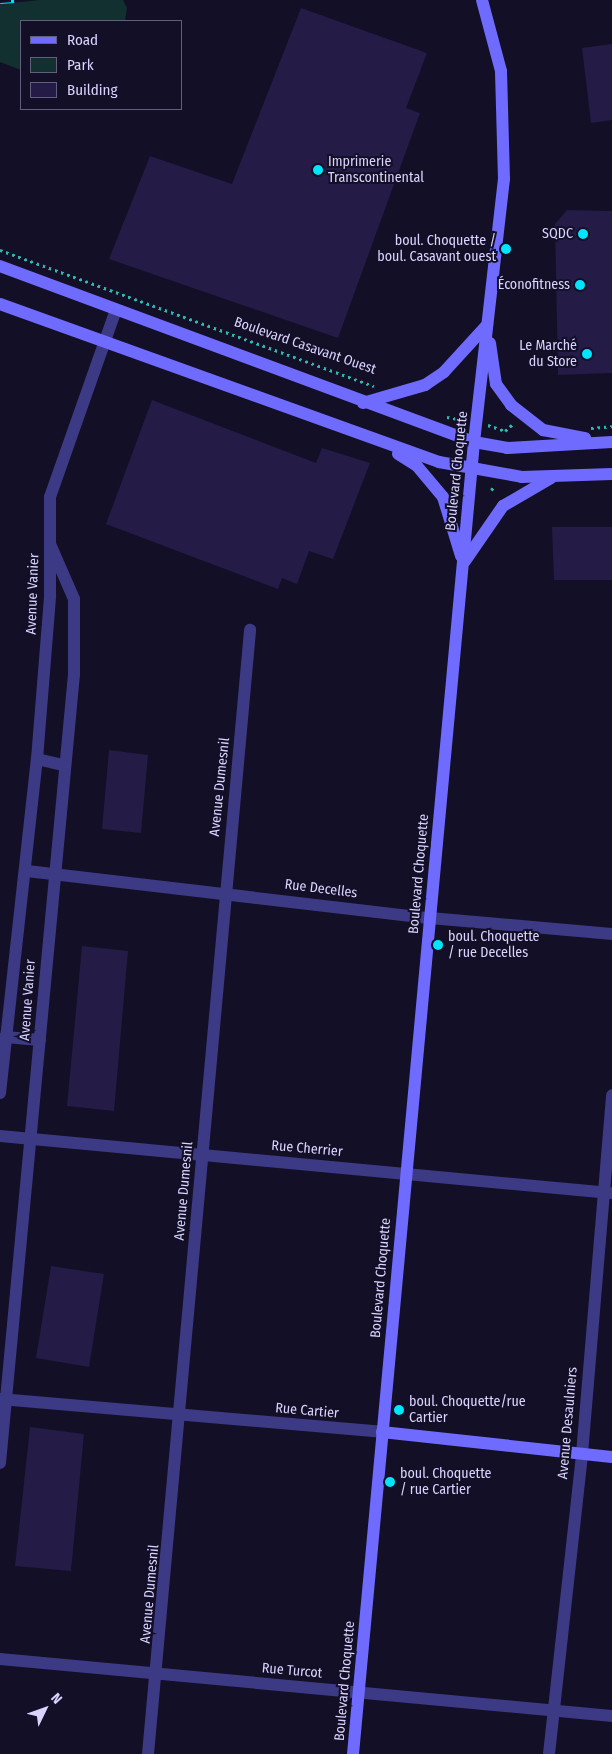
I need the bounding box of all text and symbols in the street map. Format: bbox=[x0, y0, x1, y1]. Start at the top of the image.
legend bbox=[20, 20, 182, 110]
text: Road bbox=[67, 31, 98, 49]
text: Park bbox=[67, 56, 94, 74]
text: Building bbox=[67, 81, 118, 99]
place label: Imprimerie Transcontinental bbox=[328, 154, 424, 186]
marker: Imprimerie Transcontinental bbox=[312, 164, 324, 176]
place label: SQDC bbox=[542, 226, 573, 242]
marker: SQDC bbox=[577, 228, 589, 240]
place label: boul. Choquette / boul. Casavant ouest bbox=[377, 233, 496, 266]
marker: boul. Choquette / boul. Casavant ouest bbox=[500, 243, 512, 255]
place label: Éconofitness bbox=[498, 277, 570, 293]
marker: Éconofitness bbox=[574, 279, 586, 291]
street label: Boulevard Casavant Ouest bbox=[232, 314, 378, 378]
place label: Le Marché du Store bbox=[519, 338, 577, 371]
marker: Le Marché du Store bbox=[581, 348, 593, 360]
street label: Boulevard Choquette bbox=[442, 410, 472, 532]
street label: Avenue Vanier bbox=[23, 553, 43, 635]
street label: Avenue Dumesnil bbox=[206, 737, 234, 837]
street label: Boulevard Choquette bbox=[405, 813, 433, 935]
street label: Rue Decelles bbox=[284, 876, 358, 902]
place label: boul. Choquette / rue Decelles bbox=[448, 929, 539, 962]
marker: boul. Choquette / rue Decelles bbox=[432, 939, 444, 951]
street label: Avenue Vanier bbox=[17, 959, 39, 1041]
street label: Rue Cherrier bbox=[271, 1138, 343, 1160]
street label: Avenue Dumesnil bbox=[171, 1141, 197, 1241]
street label: Boulevard Choquette bbox=[367, 1217, 395, 1339]
street label: Avenue Desaulniers bbox=[555, 1366, 581, 1480]
place label: boul. Choquette/rue Cartier bbox=[409, 1394, 526, 1426]
street label: Rue Cartier bbox=[274, 1400, 340, 1422]
marker: boul. Choquette/rue Cartier bbox=[393, 1404, 405, 1416]
place label: boul. Choquette / rue Cartier bbox=[400, 1466, 491, 1498]
marker: boul. Choquette / rue Cartier bbox=[384, 1476, 396, 1488]
street label: Avenue Dumesnil bbox=[137, 1544, 163, 1644]
street label: Boulevard Choquette bbox=[331, 1620, 359, 1742]
street label: Rue Turcot bbox=[261, 1660, 323, 1682]
north arrow bbox=[20, 1684, 70, 1734]
text: N bbox=[47, 1690, 66, 1707]

